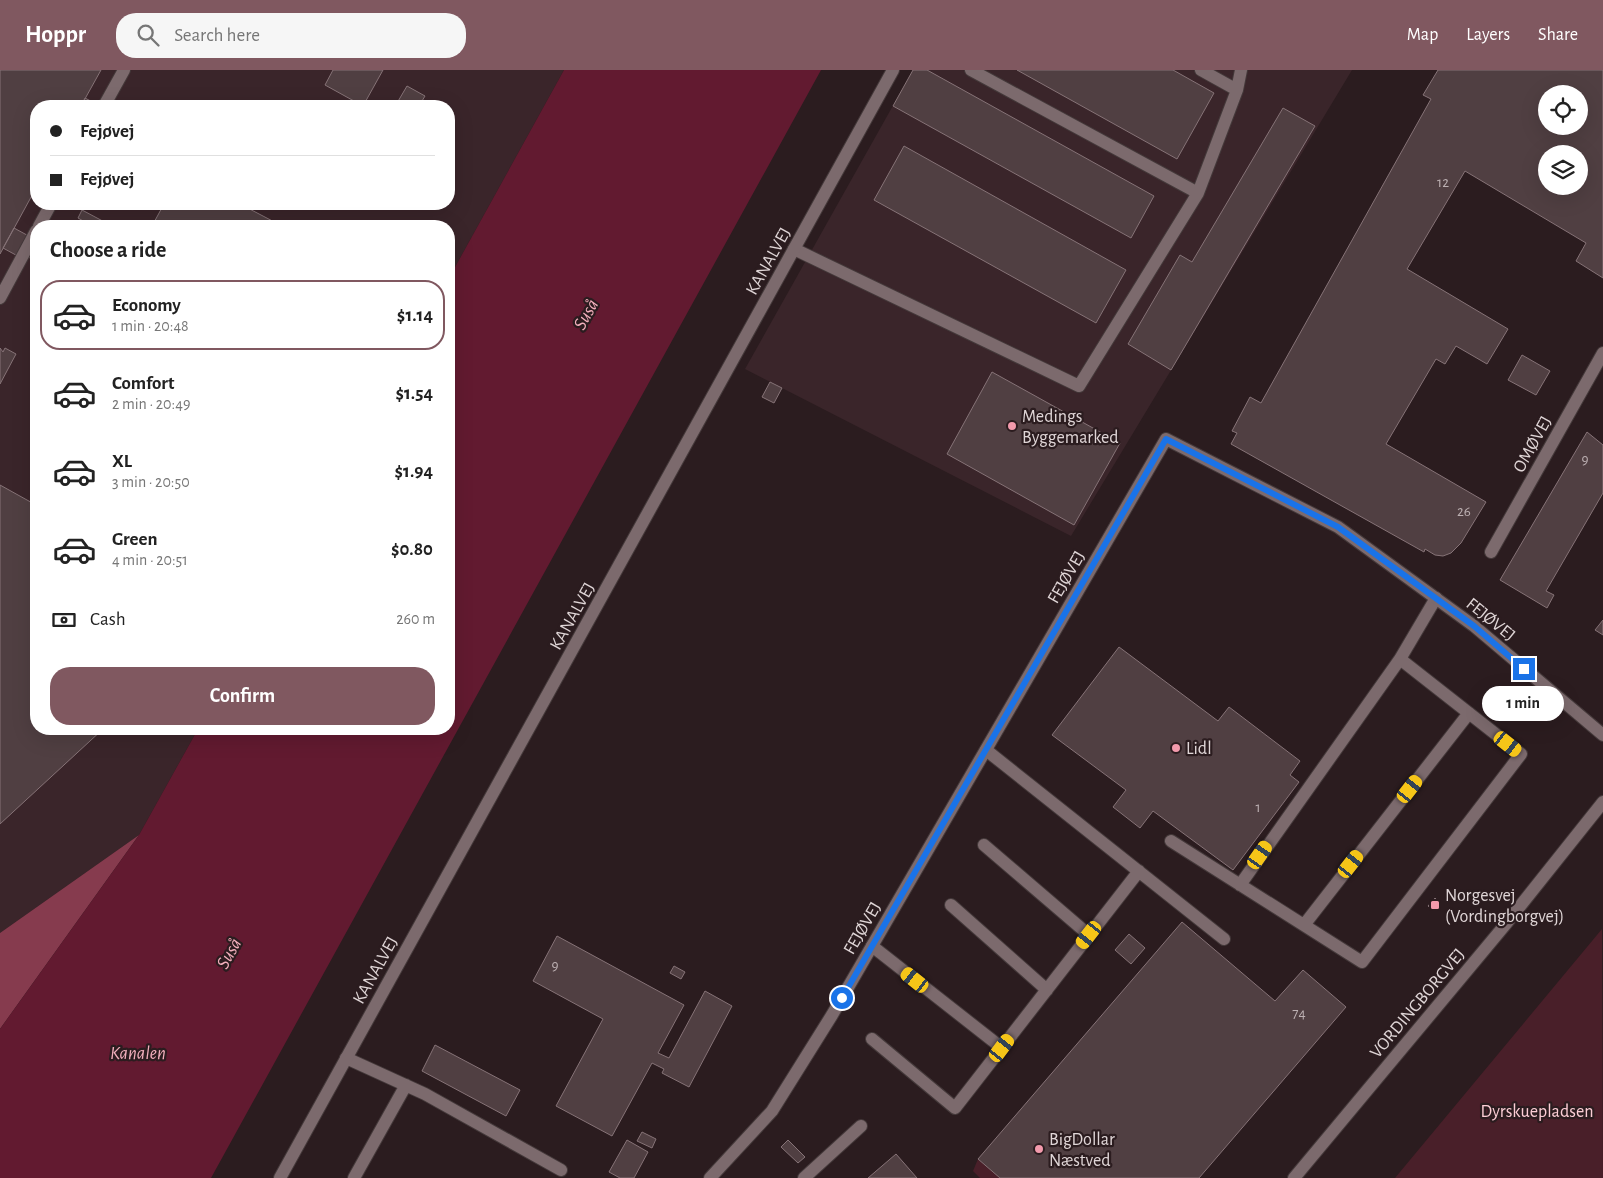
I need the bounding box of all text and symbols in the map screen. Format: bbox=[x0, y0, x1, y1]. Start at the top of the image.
search box bbox=[116, 13, 466, 58]
icon: search bbox=[134, 21, 162, 49]
text: Hoppr bbox=[25, 23, 86, 47]
text: Search here bbox=[174, 26, 260, 45]
text: Map bbox=[1407, 26, 1438, 44]
text: Layers bbox=[1466, 26, 1510, 44]
text: Share bbox=[1538, 26, 1578, 44]
map controls bbox=[1538, 85, 1588, 195]
button: locate bbox=[1538, 85, 1588, 135]
text: Fejøvej bbox=[80, 122, 134, 141]
button: layers bbox=[1538, 145, 1588, 195]
text: Fejøvej bbox=[80, 170, 134, 189]
house number: 12 bbox=[1437, 175, 1449, 190]
street label: KANALVEJ bbox=[743, 225, 795, 298]
text: Choose a ride bbox=[50, 239, 166, 261]
icon: car bbox=[52, 293, 97, 338]
text: Economy bbox=[112, 296, 181, 315]
water label: Suså bbox=[570, 296, 602, 333]
text: $1.14 bbox=[397, 306, 433, 325]
text: 1 min · 20:48 bbox=[112, 318, 189, 334]
icon: car bbox=[52, 371, 97, 416]
text: Comfort bbox=[112, 374, 174, 393]
text: $1.54 bbox=[395, 384, 433, 403]
text: 2 min · 20:49 bbox=[112, 396, 190, 412]
place label: Medings Byggemarked bbox=[1022, 408, 1119, 447]
street label: OMØVEJ bbox=[1510, 413, 1556, 476]
marker: Medings Byggemarked bbox=[1006, 420, 1018, 432]
icon: car bbox=[52, 449, 97, 494]
text: XL bbox=[112, 452, 132, 471]
house number: 9 bbox=[1581, 452, 1589, 467]
text: $1.94 bbox=[395, 462, 433, 481]
text: 3 min · 20:50 bbox=[112, 474, 190, 490]
house number: 26 bbox=[1457, 504, 1471, 519]
icon: car bbox=[52, 527, 97, 572]
text: Green bbox=[112, 530, 158, 549]
text: $0.80 bbox=[391, 540, 433, 559]
street label: FEJØVEJ bbox=[1045, 548, 1089, 607]
text: 4 min · 20:51 bbox=[112, 552, 188, 568]
street label: KANALVEJ bbox=[547, 580, 599, 653]
street label: FEJØVEJ bbox=[1462, 595, 1518, 645]
icon: cash bbox=[50, 606, 78, 634]
text: Cash bbox=[90, 610, 126, 629]
text: 260 m bbox=[396, 611, 435, 627]
route end bbox=[1513, 658, 1535, 680]
button: Confirm bbox=[50, 667, 435, 725]
callout: 1 min bbox=[1483, 686, 1565, 722]
text: 1 min bbox=[1506, 695, 1540, 711]
car bbox=[1491, 729, 1524, 759]
place label: Lidl bbox=[1186, 740, 1212, 758]
marker: Lidl bbox=[1170, 742, 1182, 754]
car bbox=[1394, 773, 1425, 805]
house number: 1 bbox=[1255, 800, 1261, 815]
car bbox=[1245, 838, 1274, 872]
car bbox=[1335, 848, 1366, 880]
place label: Norgesvej (Vordingborgvej) bbox=[1445, 887, 1564, 926]
street label: FEJØVEJ bbox=[841, 899, 885, 958]
marker: Norgesvej (Vordingborgvej) bbox=[1429, 899, 1441, 911]
car bbox=[1073, 919, 1104, 951]
street label: KANALVEJ bbox=[350, 934, 402, 1007]
water label: Suså bbox=[213, 935, 245, 972]
street label: VORDINGBORGVEJ bbox=[1367, 946, 1469, 1062]
house number: 9 bbox=[551, 958, 559, 973]
car bbox=[898, 965, 931, 995]
route start bbox=[831, 987, 853, 1009]
house number: 74 bbox=[1292, 1006, 1306, 1021]
car bbox=[986, 1032, 1017, 1064]
water label: Kanalen bbox=[110, 1044, 166, 1063]
park label: Dyrskuepladsen bbox=[1481, 1103, 1593, 1121]
place label: BigDollar Næstved bbox=[1049, 1131, 1115, 1170]
marker: BigDollar Næstved bbox=[1033, 1143, 1045, 1155]

